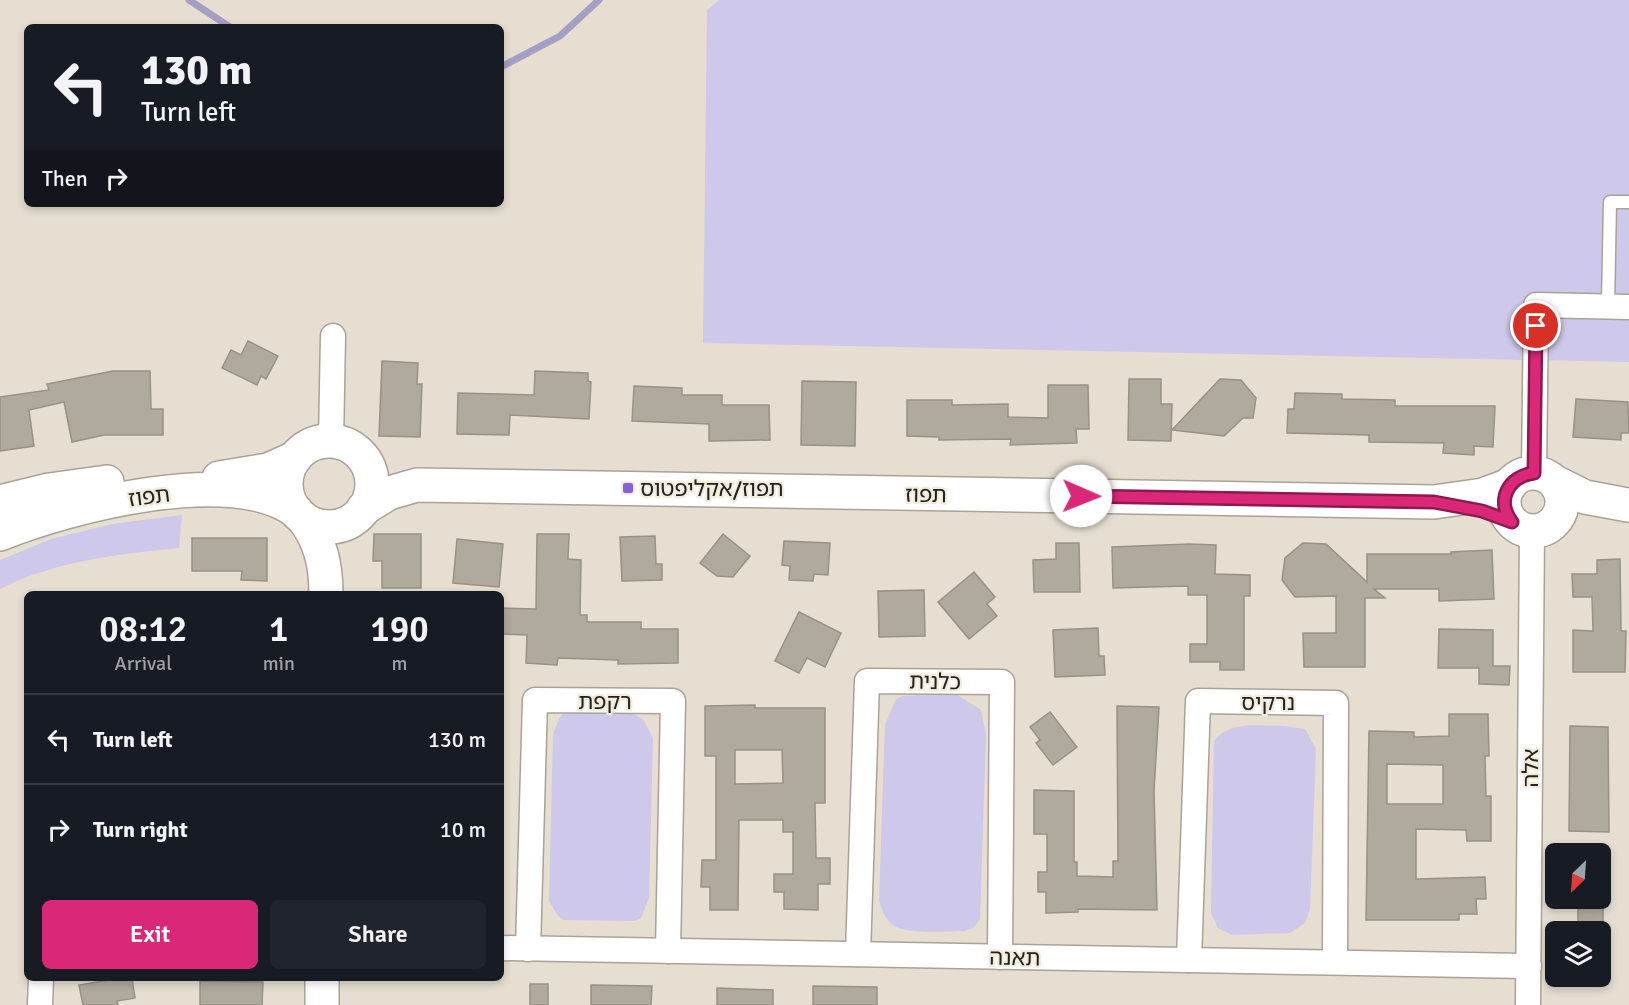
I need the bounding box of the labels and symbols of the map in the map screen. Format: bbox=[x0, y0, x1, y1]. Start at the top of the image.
pin bbox=[1510, 300, 1561, 351]
position arrow bbox=[1049, 464, 1113, 528]
place label: תפוז/אקליפטוס bbox=[640, 475, 784, 502]
street label: תפוז bbox=[127, 481, 171, 512]
marker: תפוז/אקליפטוס bbox=[621, 481, 635, 495]
street label: תפוז bbox=[905, 481, 947, 508]
street label: כלנית bbox=[909, 668, 961, 695]
street label: רקפת bbox=[578, 688, 632, 715]
street label: נרקיס bbox=[1241, 689, 1295, 716]
street label: אלה bbox=[1517, 748, 1544, 788]
north arrow bbox=[1545, 843, 1611, 909]
street label: תאנה bbox=[989, 944, 1041, 971]

